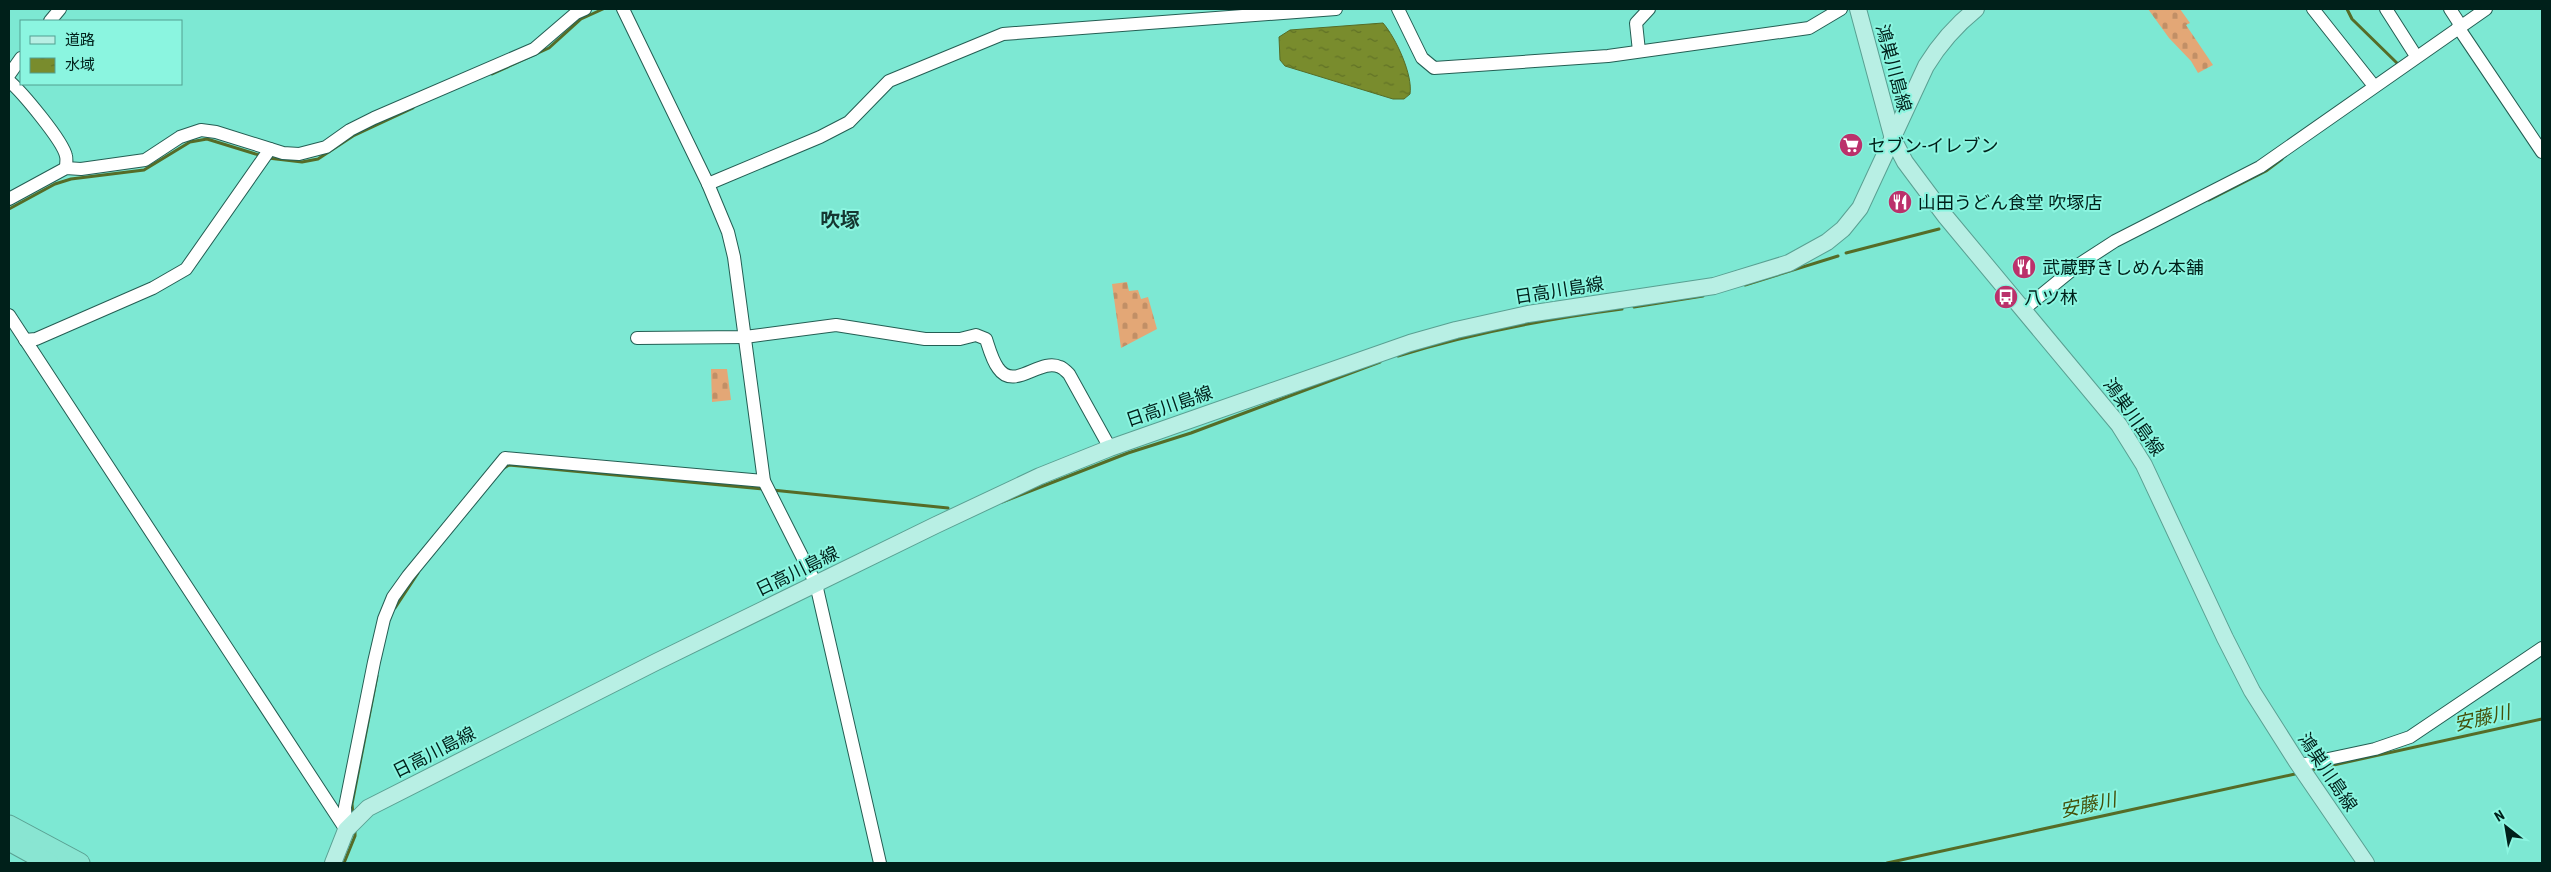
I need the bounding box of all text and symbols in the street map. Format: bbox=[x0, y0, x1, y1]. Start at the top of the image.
legend bbox=[20, 20, 182, 85]
street label: 鴻巣川島線 bbox=[1872, 22, 1916, 114]
text: 道路 bbox=[65, 31, 95, 49]
text: 水域 bbox=[65, 56, 95, 74]
supermarket icon: セブン-イレブン bbox=[1838, 132, 1864, 158]
place label: セブン-イレブン bbox=[1868, 135, 1998, 156]
restaurant icon: 山田うどん食堂 吹塚店 bbox=[1887, 189, 1913, 215]
place label: 山田うどん食堂 吹塚店 bbox=[1918, 192, 2102, 213]
district label: 吹塚 bbox=[820, 208, 860, 232]
restaurant icon: 武蔵野きしめん本舗 bbox=[2011, 254, 2037, 280]
place label: 武蔵野きしめん本舗 bbox=[2042, 257, 2204, 278]
street label: 日高川島線 bbox=[1513, 273, 1605, 307]
bus stop icon: 八ツ林 bbox=[1993, 284, 2019, 310]
place label: 八ツ林 bbox=[2024, 287, 2078, 308]
street label: 鴻巣川島線 bbox=[2100, 374, 2168, 460]
street label: 日高川島線 bbox=[1123, 381, 1215, 431]
street label: 日高川島線 bbox=[752, 542, 842, 600]
water label: 安藤川 bbox=[2452, 700, 2514, 736]
street label: 日高川島線 bbox=[389, 722, 479, 782]
street label: 鴻巣川島線 bbox=[2294, 729, 2362, 815]
water label: 安藤川 bbox=[2058, 787, 2120, 822]
north arrow bbox=[2481, 802, 2531, 852]
text: N bbox=[2492, 807, 2507, 825]

